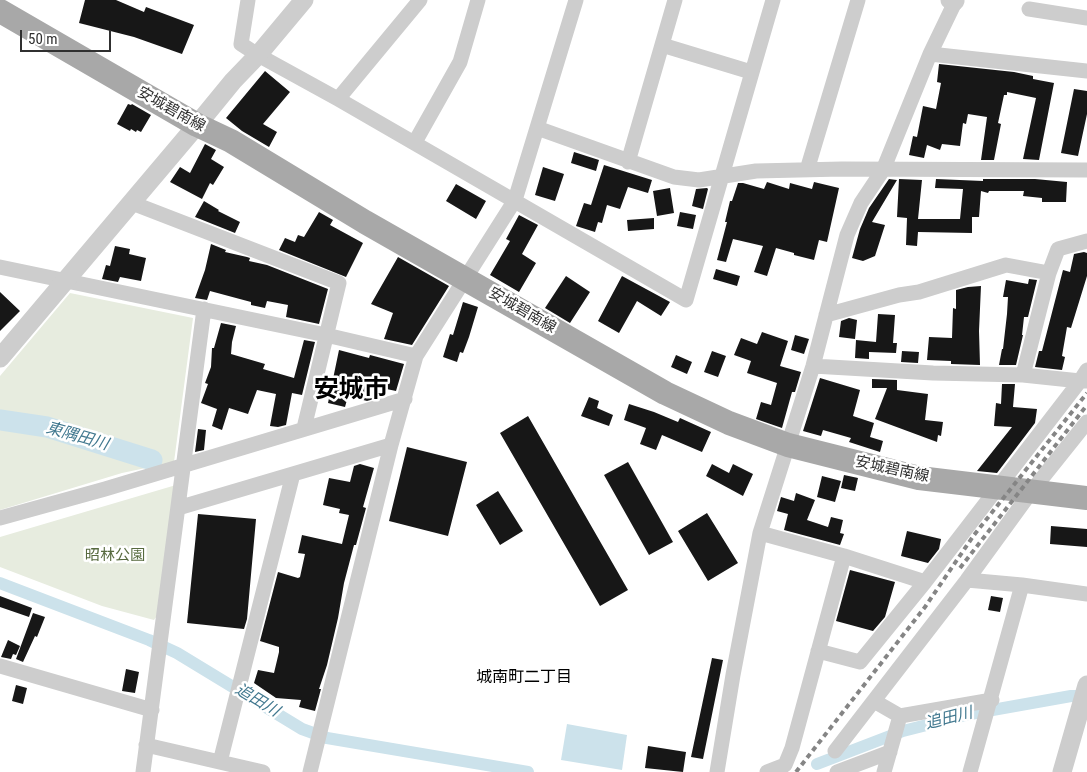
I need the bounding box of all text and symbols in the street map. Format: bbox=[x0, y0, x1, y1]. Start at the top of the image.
scale bar bbox=[22, 20, 114, 52]
text: 50 m bbox=[28, 30, 58, 48]
street label: 安城碧南線 bbox=[134, 84, 208, 136]
street label: 安城碧南線 bbox=[485, 284, 559, 338]
district label: 安城市 bbox=[314, 376, 388, 406]
water label: 東隅田川 bbox=[44, 419, 110, 455]
street label: 安城碧南線 bbox=[853, 453, 931, 487]
park label: 昭林公園 bbox=[85, 547, 145, 565]
district label: 城南町二丁目 bbox=[476, 668, 572, 688]
water label: 追田川 bbox=[231, 680, 283, 722]
water label: 追田川 bbox=[923, 704, 975, 734]

